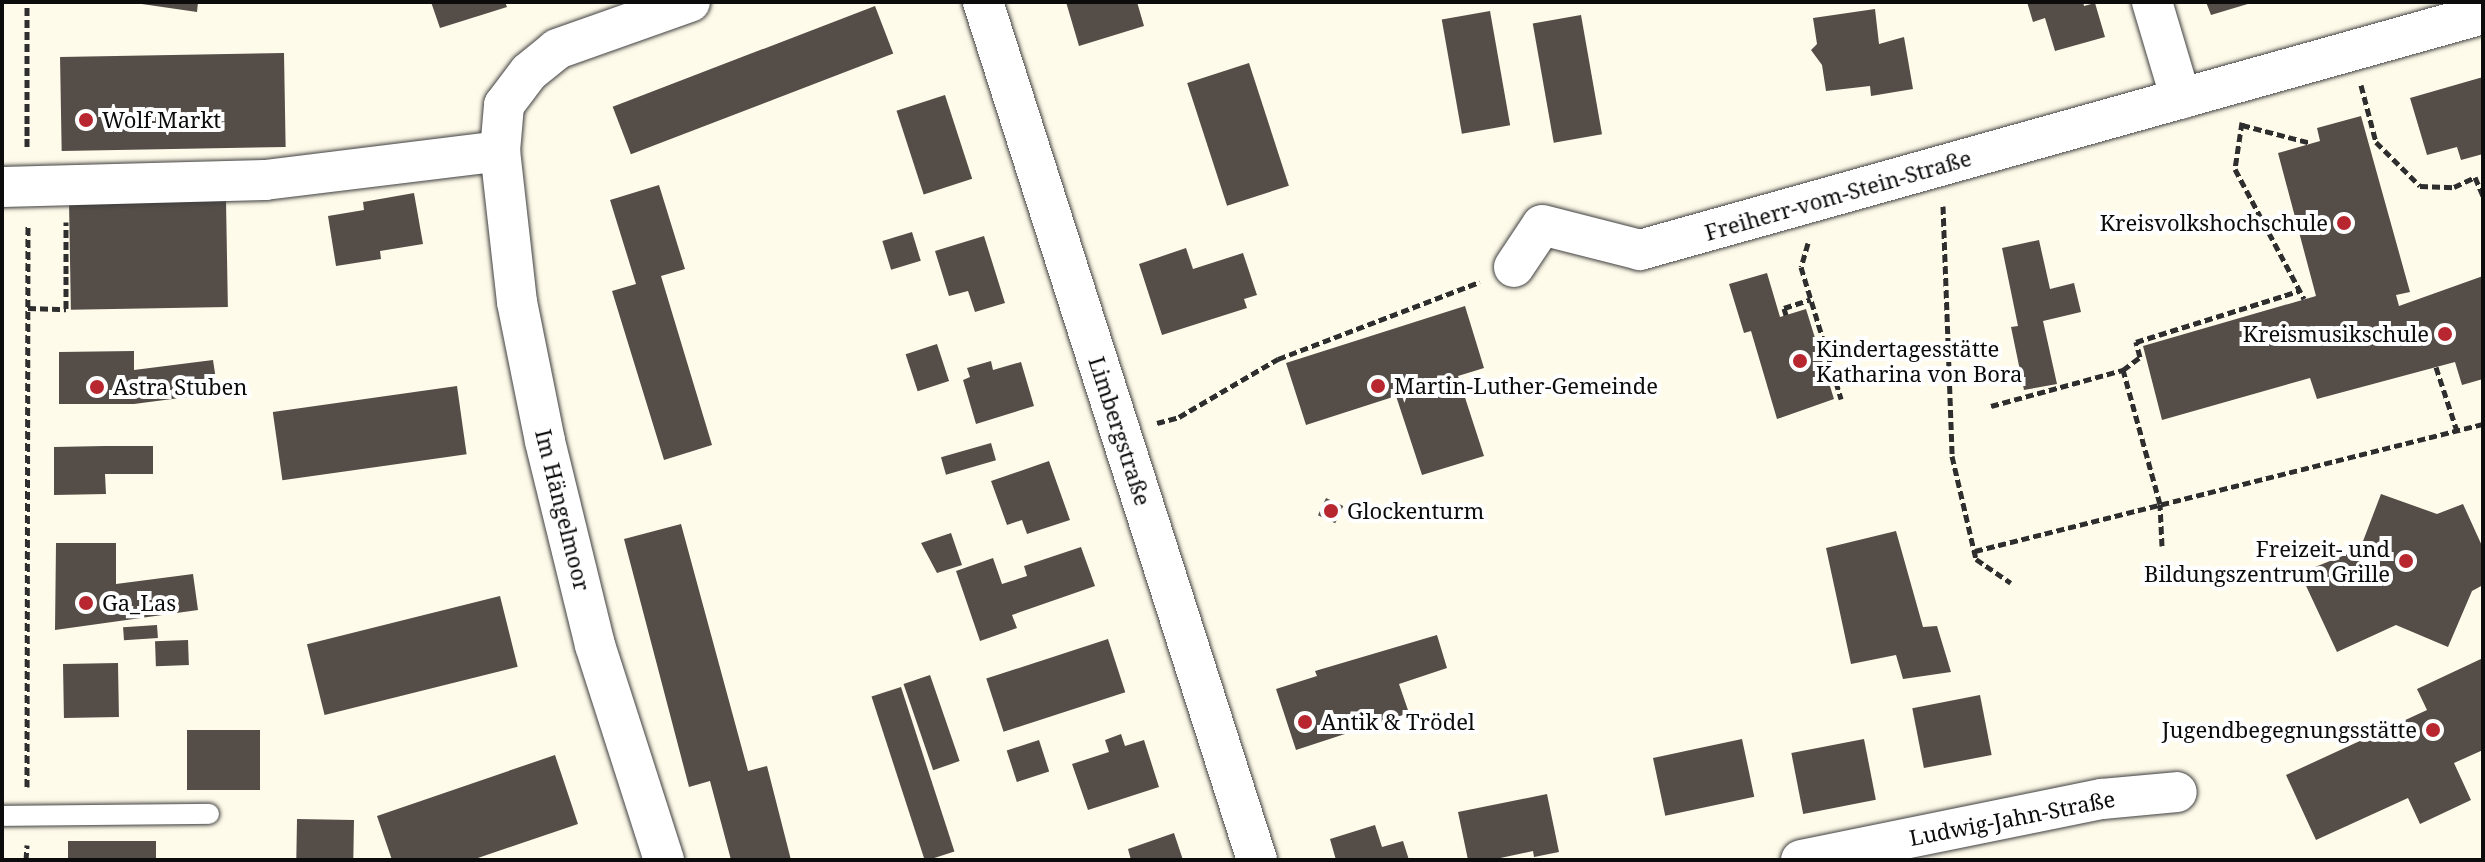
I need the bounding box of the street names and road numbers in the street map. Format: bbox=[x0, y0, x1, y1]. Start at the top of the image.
street label: Freiherr-vom-Stein-Straße bbox=[1702, 144, 1974, 246]
street label: Limbergstraße bbox=[1083, 353, 1157, 509]
street label: Im Hängelmoor bbox=[530, 426, 596, 594]
street label: Ludwig-Jahn-Straße bbox=[1907, 785, 2117, 851]

